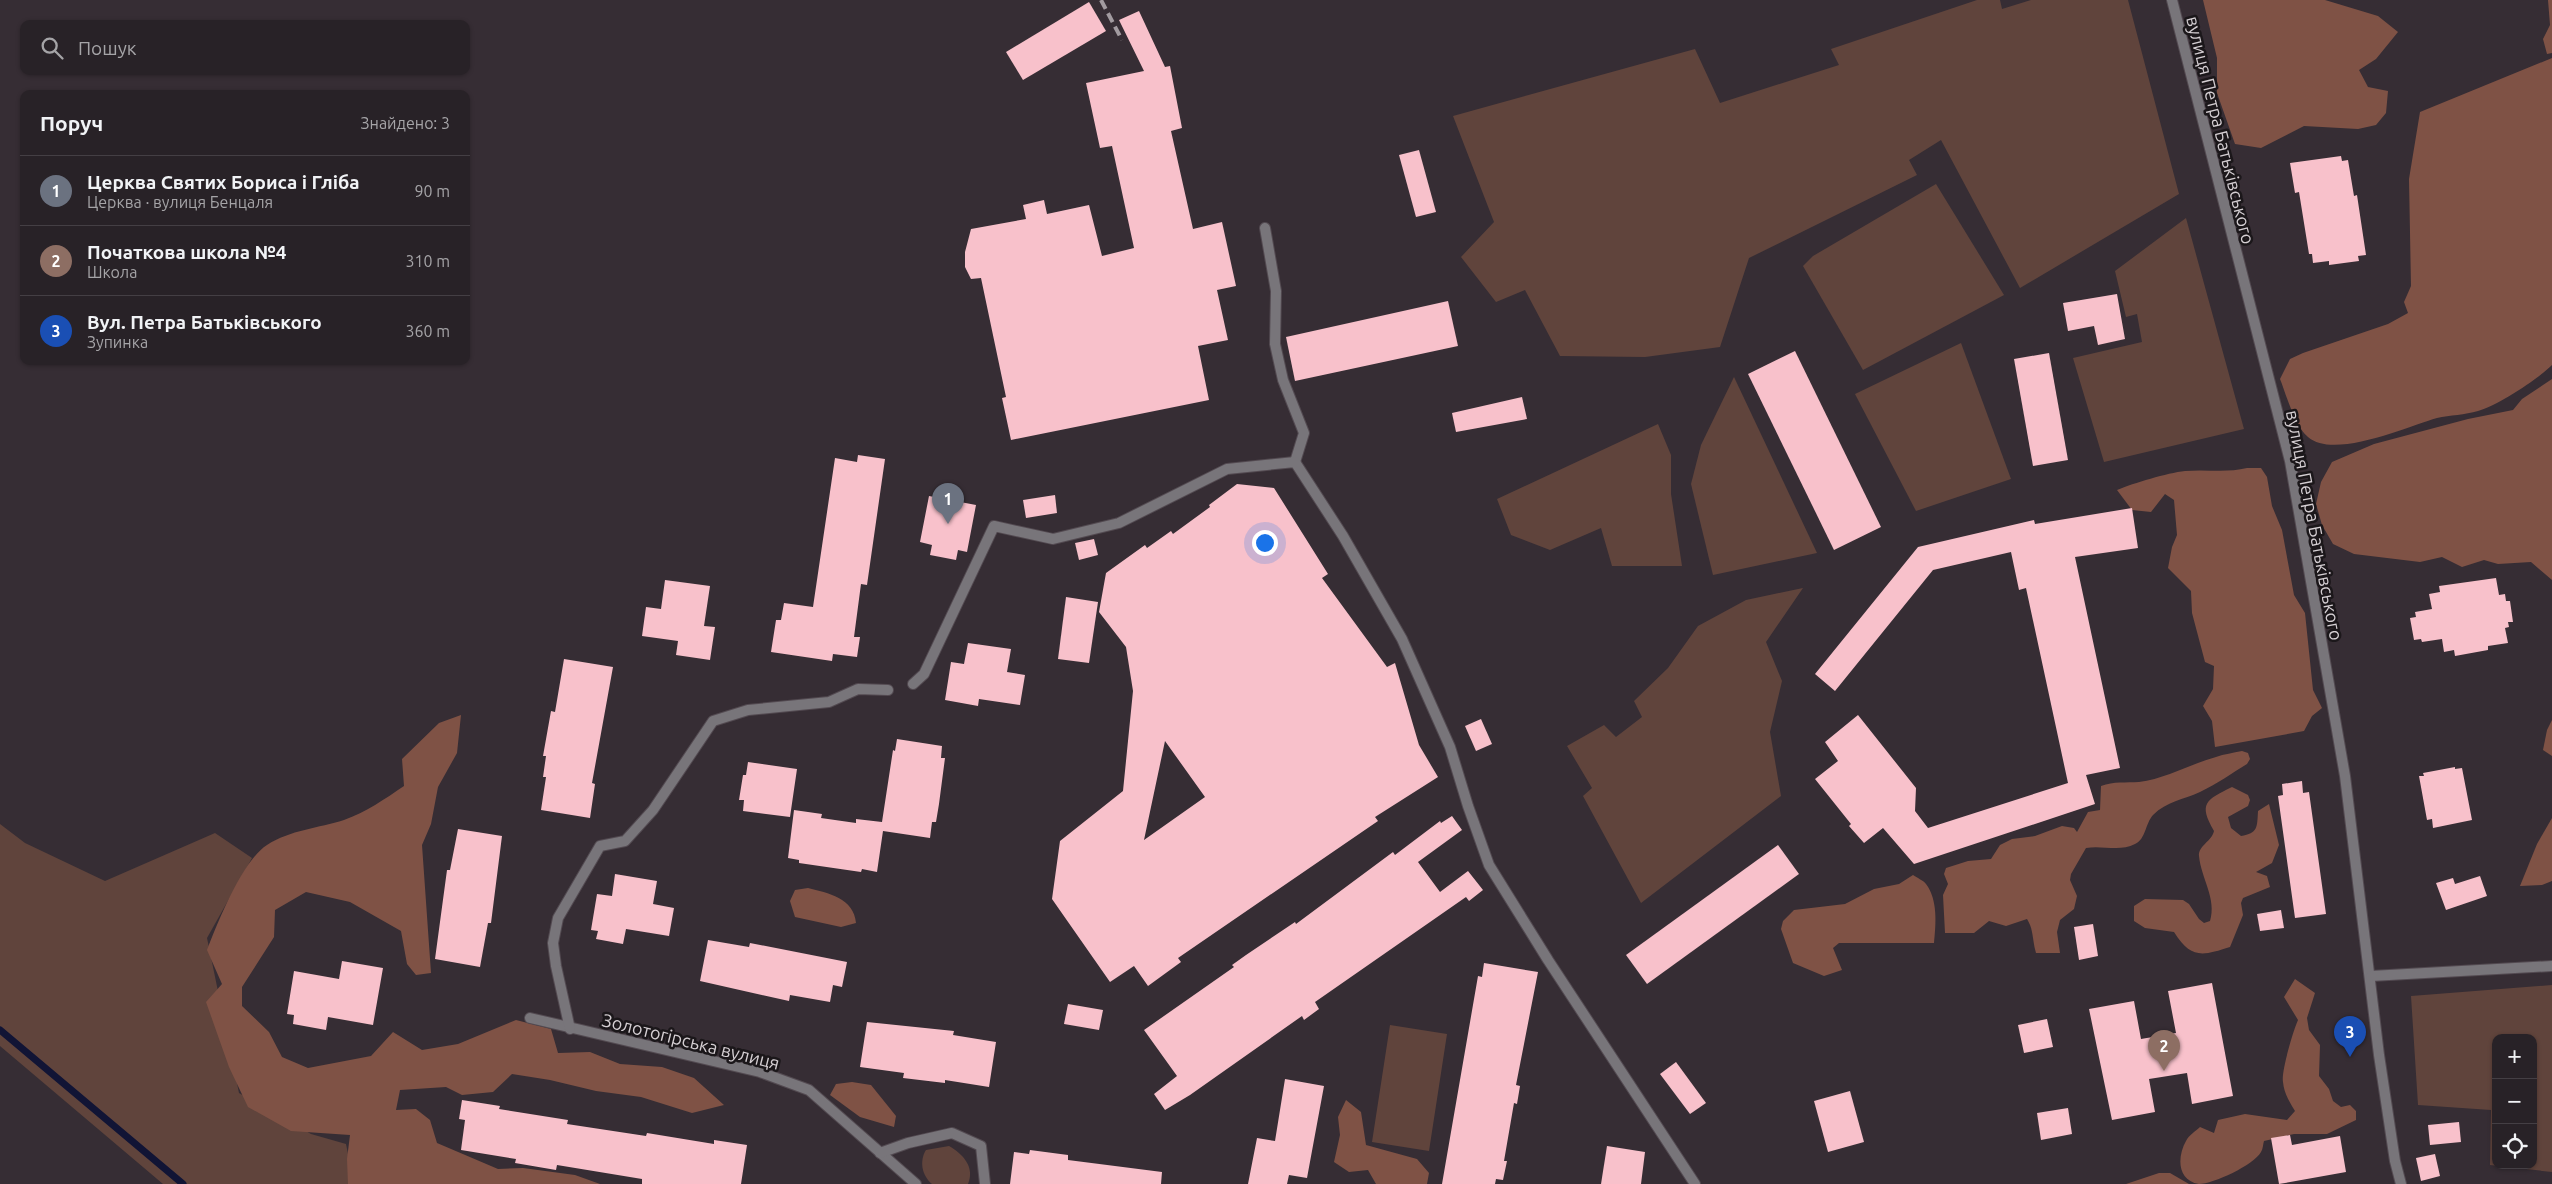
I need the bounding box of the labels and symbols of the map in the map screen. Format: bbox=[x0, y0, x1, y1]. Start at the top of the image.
street label: вулиця Петра Батьківського bbox=[2183, 14, 2259, 246]
street label: вулиця Петра Батьківського bbox=[2283, 408, 2347, 642]
pin: 1 bbox=[932, 483, 964, 524]
your location bbox=[1252, 530, 1278, 556]
street label: Золотогірська вулиця bbox=[600, 1009, 782, 1073]
pin: 3 bbox=[2334, 1016, 2366, 1057]
pin: 2 bbox=[2148, 1030, 2180, 1071]

